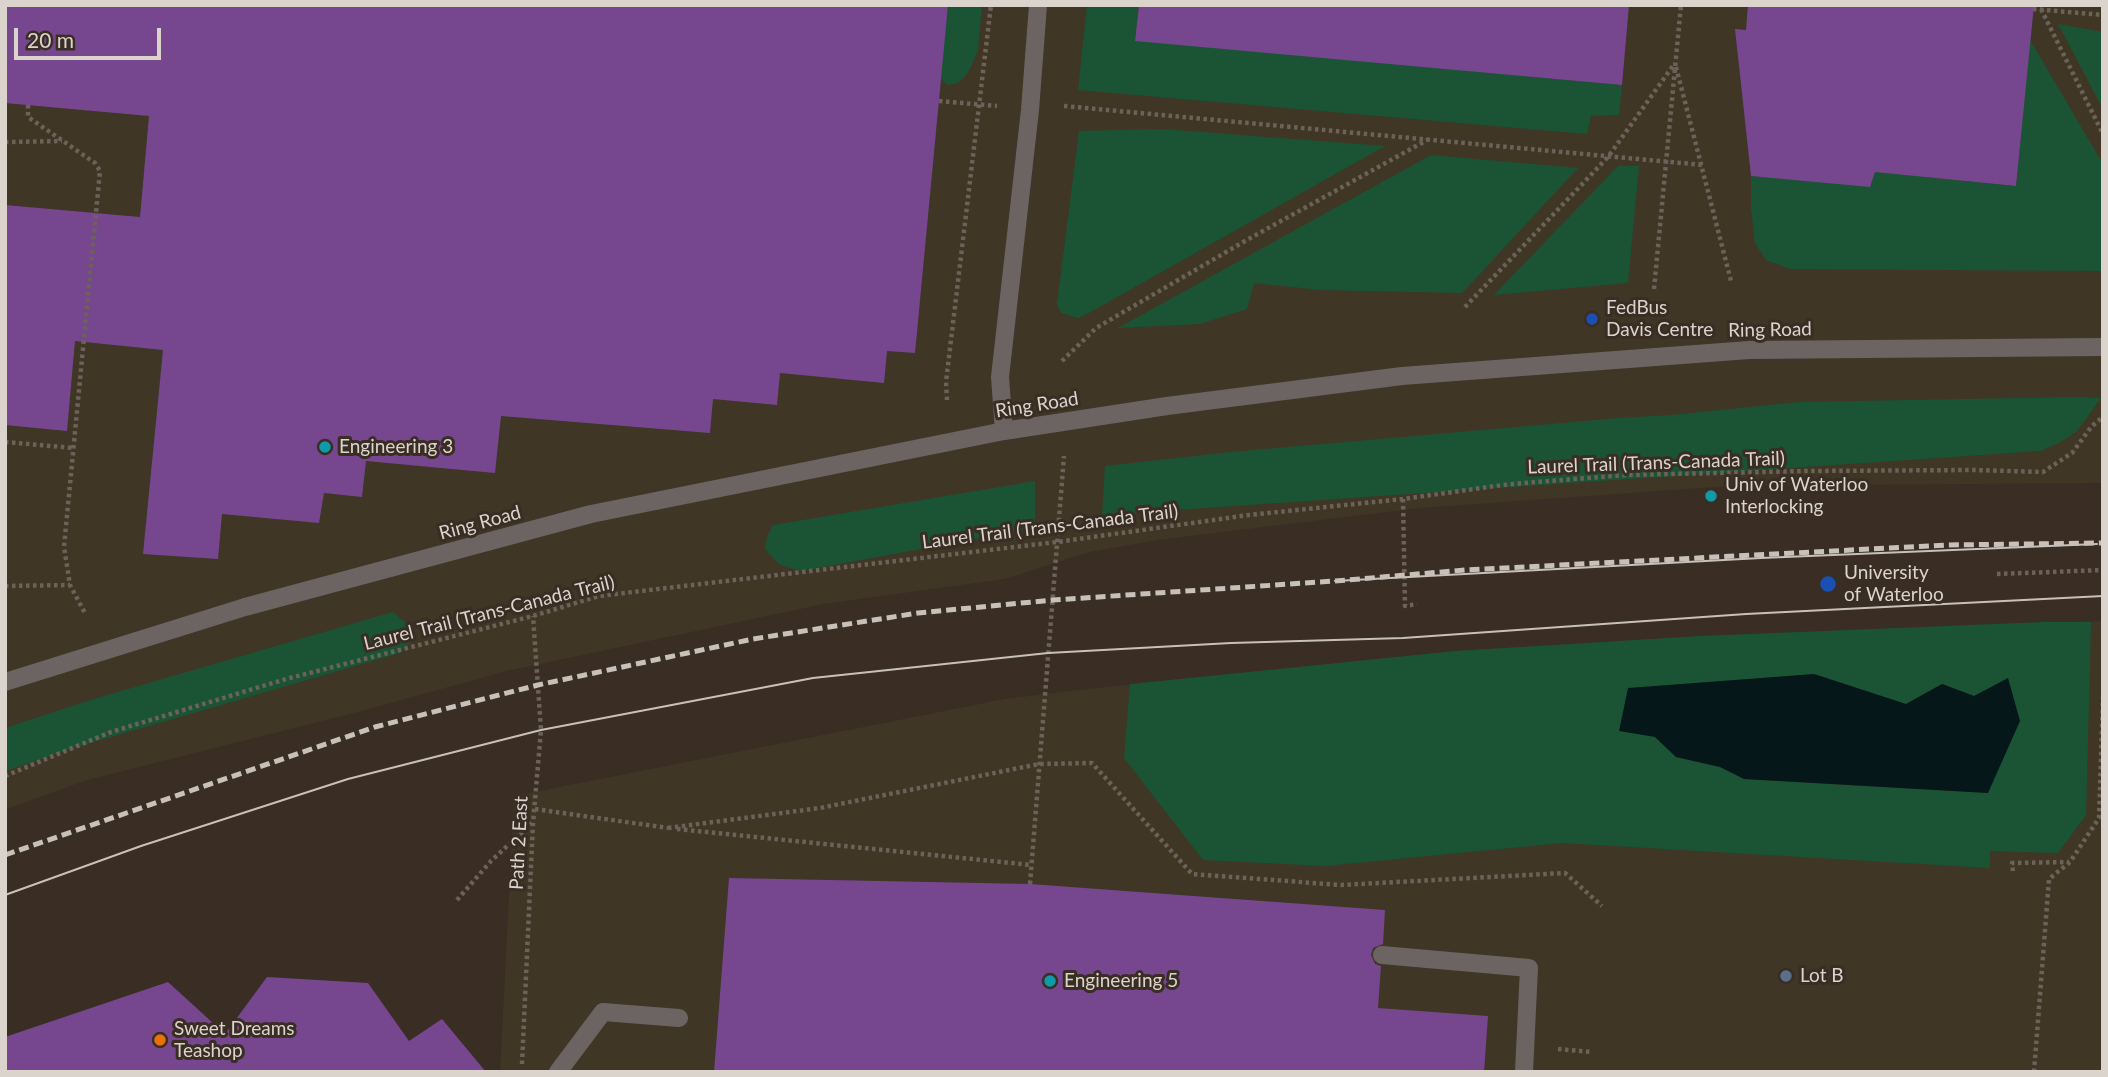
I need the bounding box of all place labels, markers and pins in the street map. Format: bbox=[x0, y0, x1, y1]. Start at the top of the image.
place label: FedBus Davis Centre bbox=[1606, 297, 1713, 341]
marker: FedBus Davis Centre bbox=[1584, 311, 1600, 327]
place label: Engineering 3 bbox=[339, 436, 453, 458]
marker: Engineering 3 bbox=[317, 439, 333, 455]
place label: Univ of Waterloo Interlocking bbox=[1725, 474, 1868, 518]
marker: Univ of Waterloo Interlocking bbox=[1703, 488, 1719, 504]
place label: University of Waterloo bbox=[1844, 562, 1944, 606]
marker: University of Waterloo bbox=[1818, 574, 1838, 594]
place label: Lot B bbox=[1800, 965, 1844, 987]
marker: Lot B bbox=[1778, 968, 1794, 984]
place label: Engineering 5 bbox=[1064, 970, 1178, 992]
marker: Engineering 5 bbox=[1042, 973, 1058, 989]
place label: Sweet Dreams Teashop bbox=[174, 1018, 295, 1062]
marker: Sweet Dreams Teashop bbox=[152, 1032, 168, 1048]

